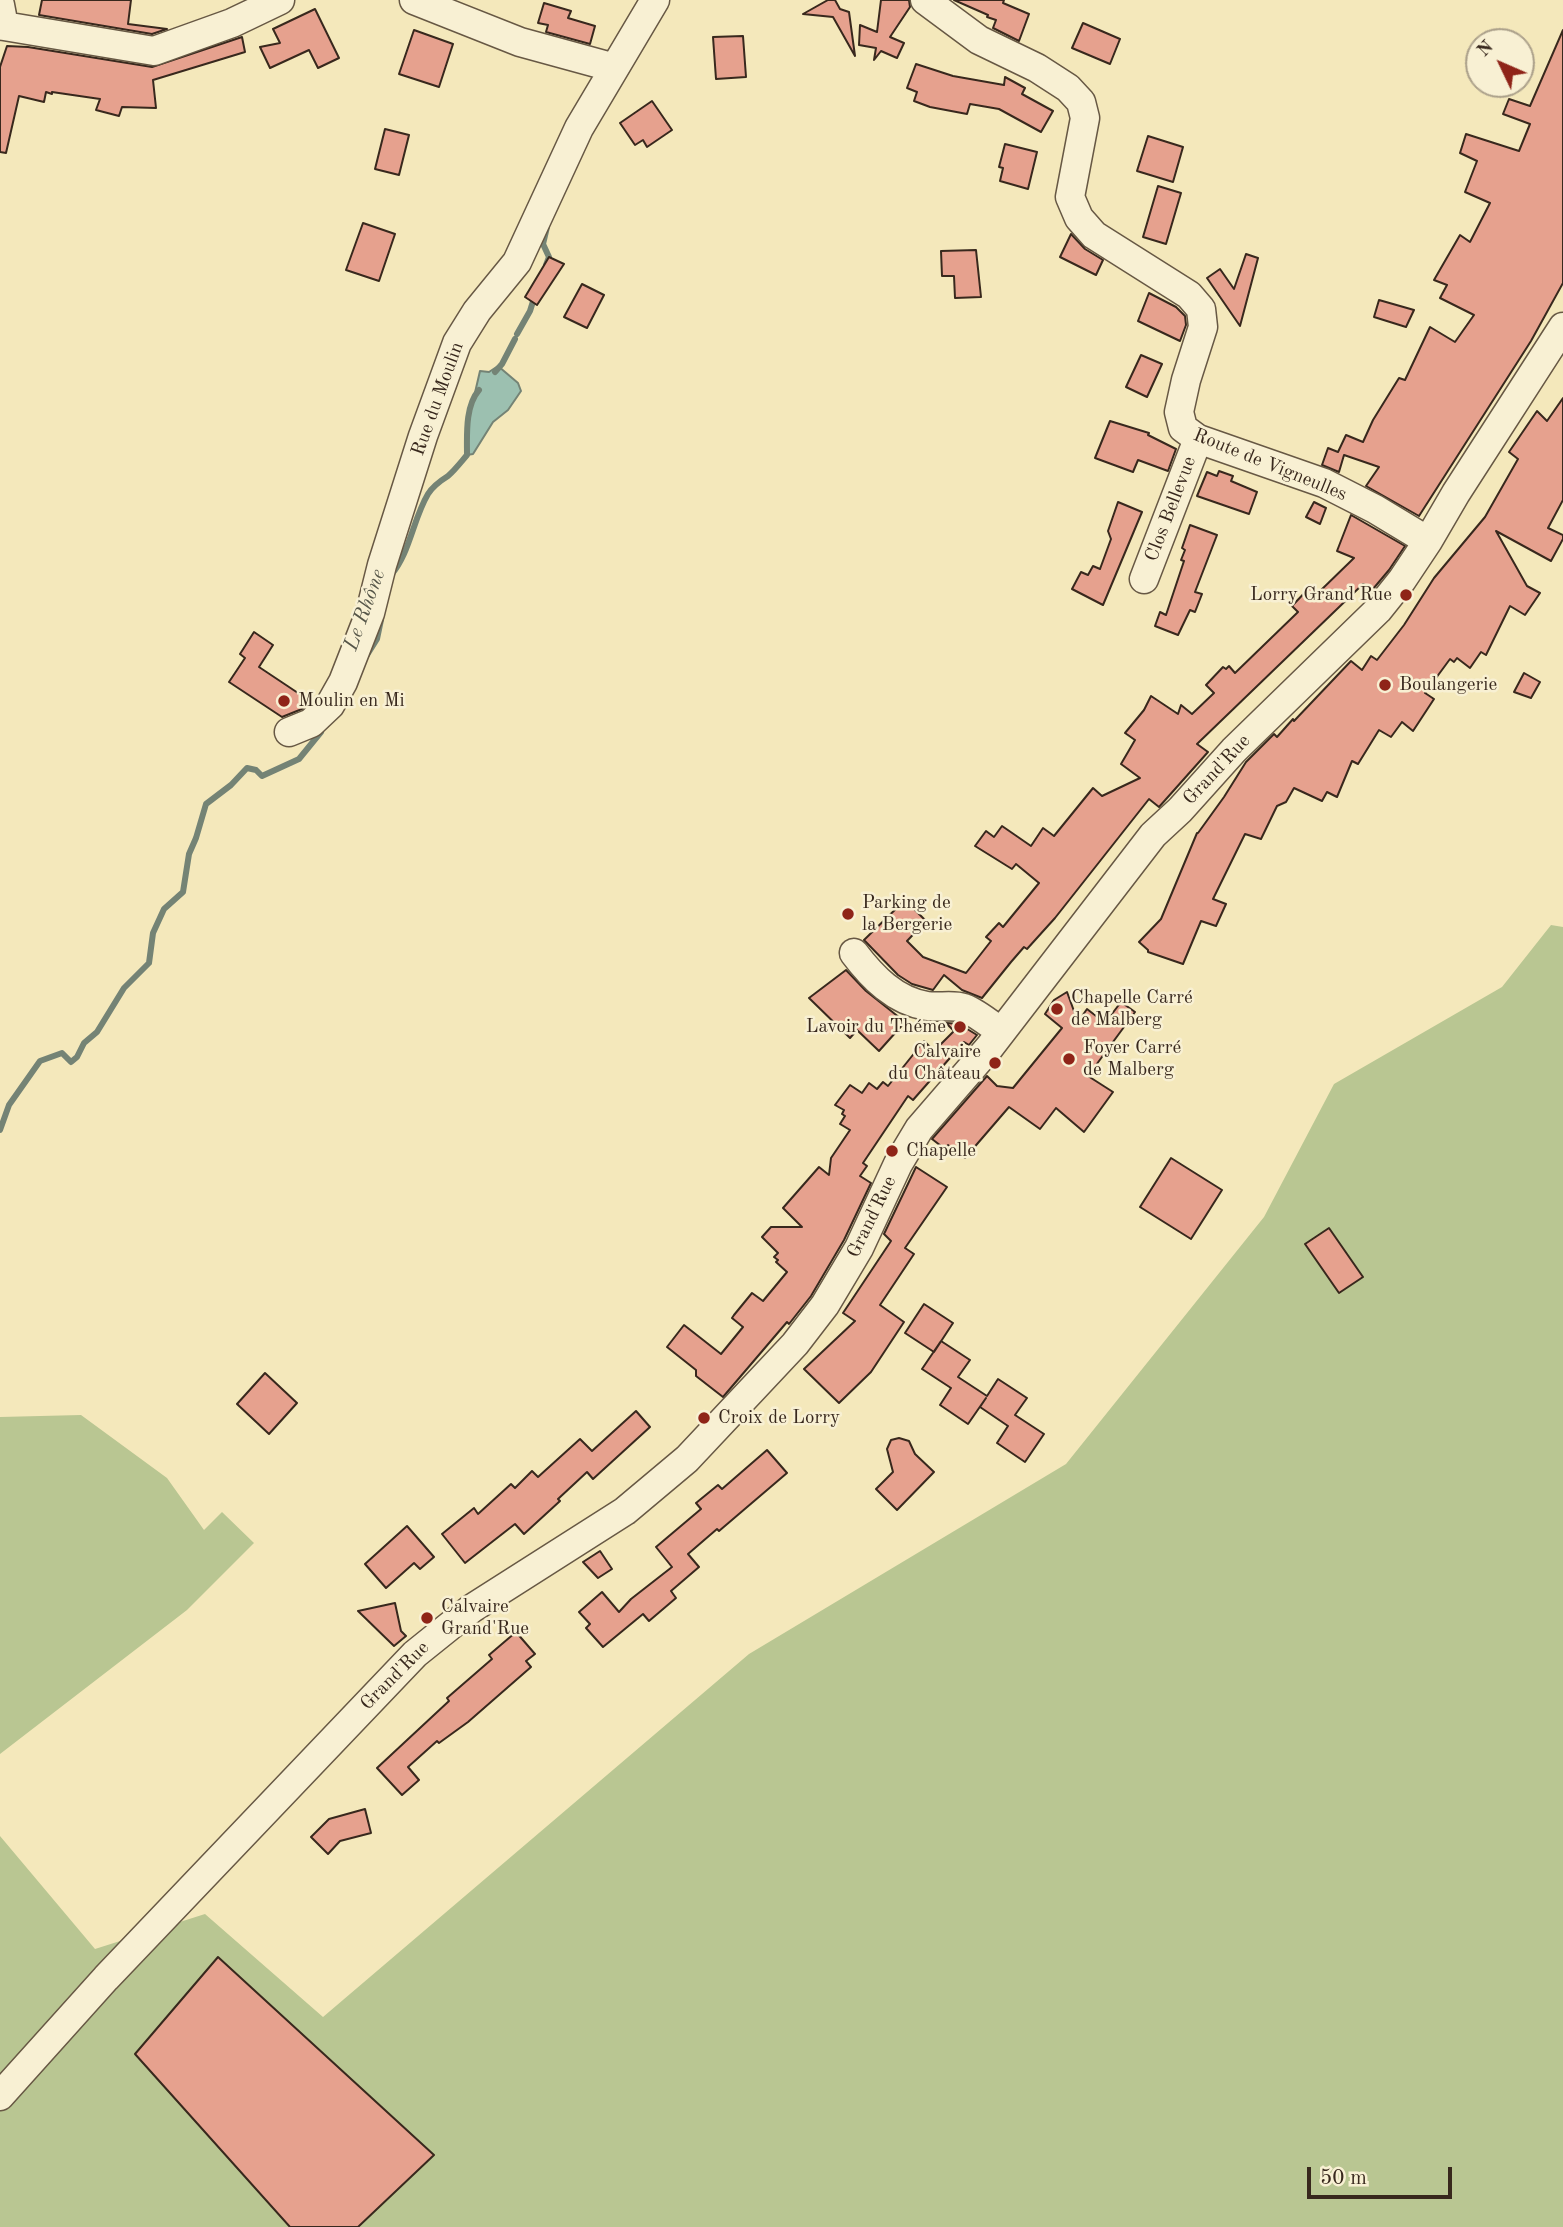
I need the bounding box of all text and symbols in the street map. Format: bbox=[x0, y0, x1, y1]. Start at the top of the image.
north arrow bbox=[1465, 28, 1535, 98]
text: N bbox=[1474, 38, 1498, 61]
street label: Rue du Moulin bbox=[407, 339, 469, 459]
street label: Route de Vigneulles bbox=[1190, 424, 1350, 506]
street label: Clos Bellevue bbox=[1141, 453, 1201, 565]
water label: Le Rhône bbox=[339, 566, 391, 654]
place label: Lorry Grand Rue bbox=[1250, 584, 1392, 606]
marker: Lorry Grand Rue bbox=[1398, 587, 1414, 603]
place label: Boulangerie bbox=[1399, 674, 1497, 696]
marker: Boulangerie bbox=[1377, 677, 1393, 693]
place label: Moulin en Mi bbox=[298, 690, 405, 712]
marker: Moulin en Mi bbox=[276, 693, 292, 709]
street label: Grand'Rue bbox=[1179, 730, 1255, 810]
place label: Parking de la Bergerie bbox=[862, 892, 952, 936]
marker: Parking de la Bergerie bbox=[840, 906, 856, 922]
place label: Chapelle Carré de Malberg bbox=[1071, 987, 1193, 1031]
marker: Chapelle Carré de Malberg bbox=[1049, 1001, 1065, 1017]
place label: Lavoir du Théme bbox=[806, 1016, 946, 1038]
marker: Lavoir du Théme bbox=[952, 1019, 968, 1035]
place label: Foyer Carré de Malberg bbox=[1083, 1037, 1181, 1081]
place label: Calvaire du Château bbox=[888, 1041, 981, 1085]
marker: Foyer Carré de Malberg bbox=[1061, 1051, 1077, 1067]
marker: Calvaire du Château bbox=[987, 1055, 1003, 1071]
place label: Chapelle bbox=[906, 1140, 976, 1162]
marker: Chapelle bbox=[884, 1143, 900, 1159]
street label: Grand'Rue bbox=[842, 1172, 902, 1262]
place label: Croix de Lorry bbox=[718, 1407, 840, 1429]
marker: Croix de Lorry bbox=[696, 1410, 712, 1426]
place label: Calvaire Grand'Rue bbox=[441, 1596, 529, 1640]
marker: Calvaire Grand'Rue bbox=[419, 1610, 435, 1626]
street label: Grand'Rue bbox=[356, 1637, 434, 1715]
scale bar bbox=[1311, 2154, 1456, 2198]
text: 50 m bbox=[1320, 2168, 1367, 2189]

